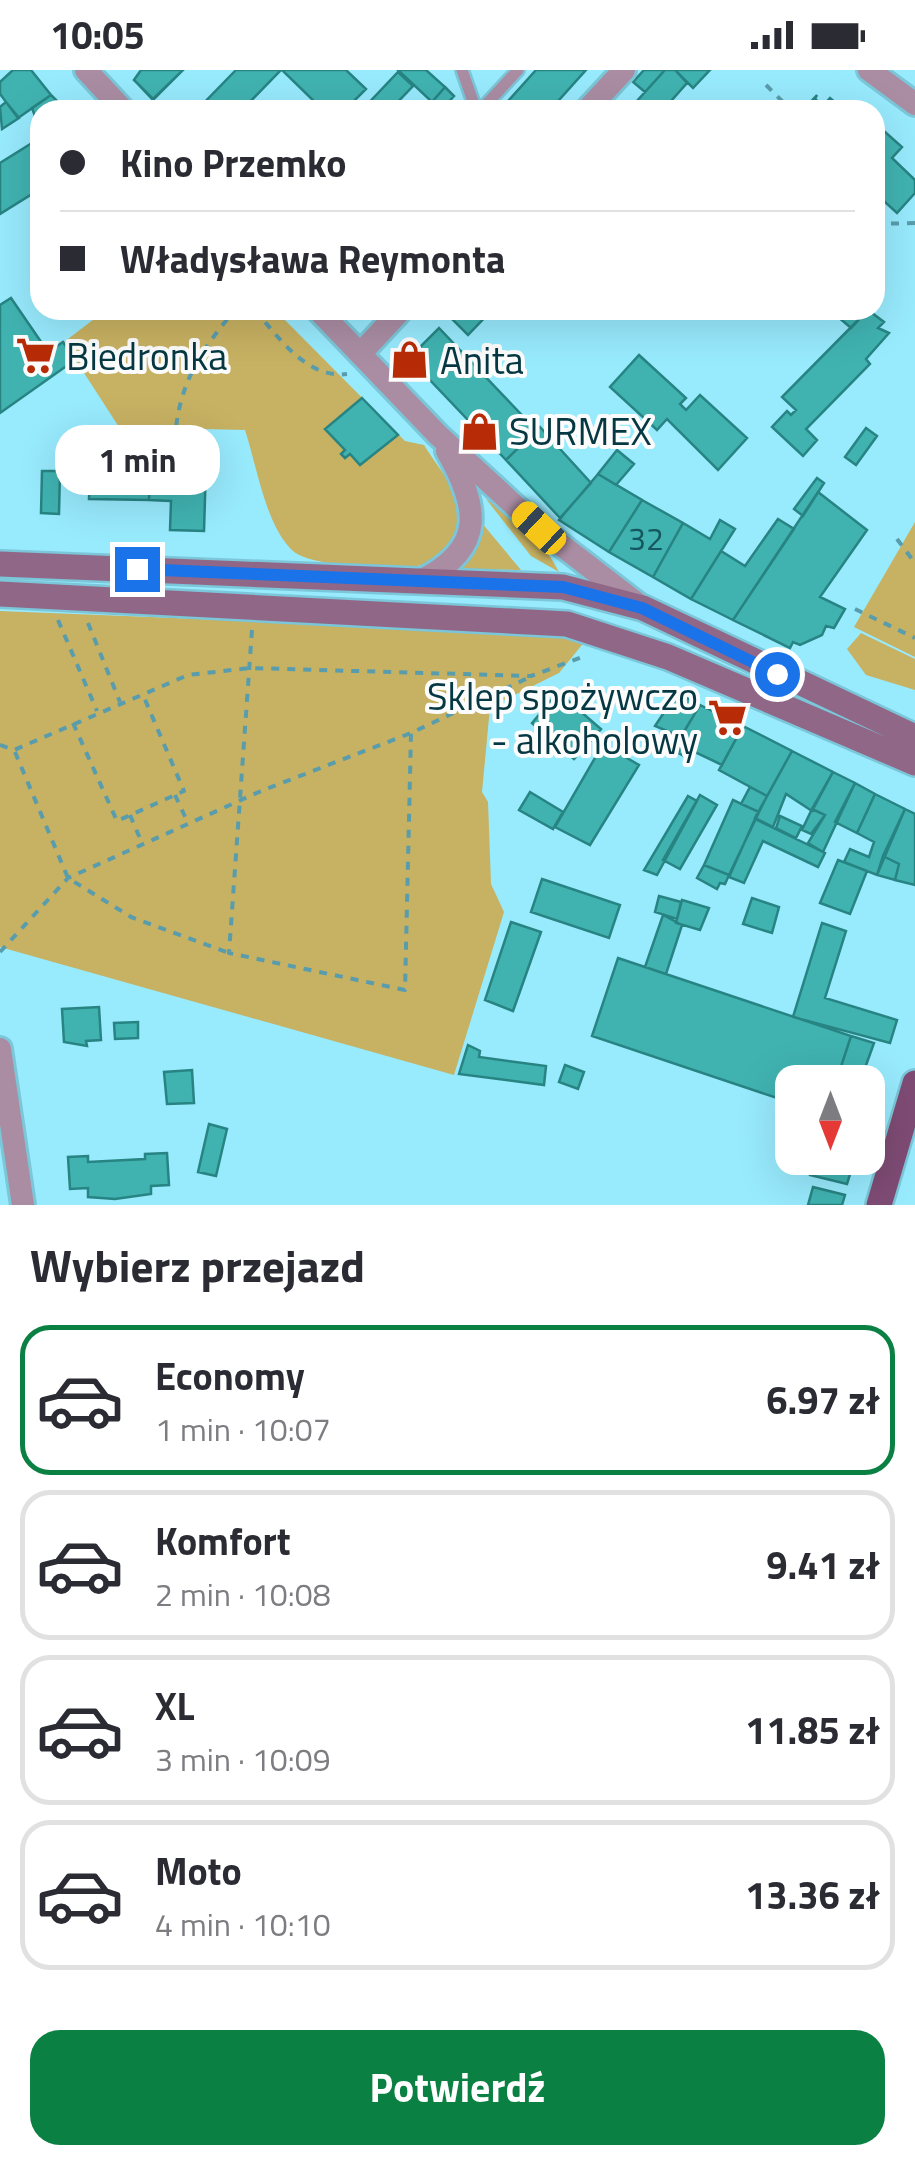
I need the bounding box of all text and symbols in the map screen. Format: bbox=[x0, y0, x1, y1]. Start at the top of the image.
text: 10:05 bbox=[50, 6, 145, 64]
text: Kino Przemko bbox=[120, 134, 346, 192]
text: Władysława Reymonta bbox=[120, 230, 505, 288]
place label: Biedronka bbox=[66, 327, 227, 385]
place label: Anita bbox=[440, 331, 524, 389]
supermarket icon: Biedronka bbox=[15, 335, 57, 377]
shop icon: Anita bbox=[389, 339, 431, 381]
place label: SURMEX bbox=[509, 402, 652, 460]
shop icon: SURMEX bbox=[458, 410, 500, 452]
callout: 1 min bbox=[54, 424, 220, 494]
text: 1 min bbox=[99, 436, 176, 484]
car bbox=[507, 497, 571, 559]
house number: 32 bbox=[628, 514, 664, 562]
route end bbox=[115, 547, 160, 592]
route start bbox=[755, 652, 800, 697]
place label: Sklep spożywczo - alkoholowy bbox=[427, 667, 698, 769]
supermarket icon: Sklep spożywczo - alkoholowy bbox=[707, 697, 749, 739]
north arrow bbox=[775, 1065, 885, 1175]
map controls bbox=[775, 1065, 885, 1175]
text: Wybierz przejazd bbox=[30, 1231, 365, 1299]
text: Economy bbox=[155, 1347, 305, 1405]
icon: car bbox=[35, 1355, 125, 1445]
text: 6.97 zł bbox=[766, 1371, 880, 1429]
text: 1 min · 10:07 bbox=[155, 1405, 331, 1453]
text: Komfort bbox=[155, 1512, 291, 1570]
icon: car bbox=[35, 1520, 125, 1610]
text: 9.41 zł bbox=[766, 1536, 880, 1594]
text: 2 min · 10:08 bbox=[155, 1570, 331, 1618]
text: XL bbox=[155, 1677, 195, 1735]
icon: car bbox=[35, 1685, 125, 1775]
text: 11.85 zł bbox=[745, 1701, 880, 1759]
text: 3 min · 10:09 bbox=[155, 1735, 331, 1783]
text: Moto bbox=[155, 1842, 242, 1900]
icon: car bbox=[35, 1850, 125, 1940]
text: 13.36 zł bbox=[745, 1866, 880, 1924]
text: 4 min · 10:10 bbox=[155, 1900, 331, 1948]
button: Potwierdź bbox=[30, 2030, 885, 2145]

